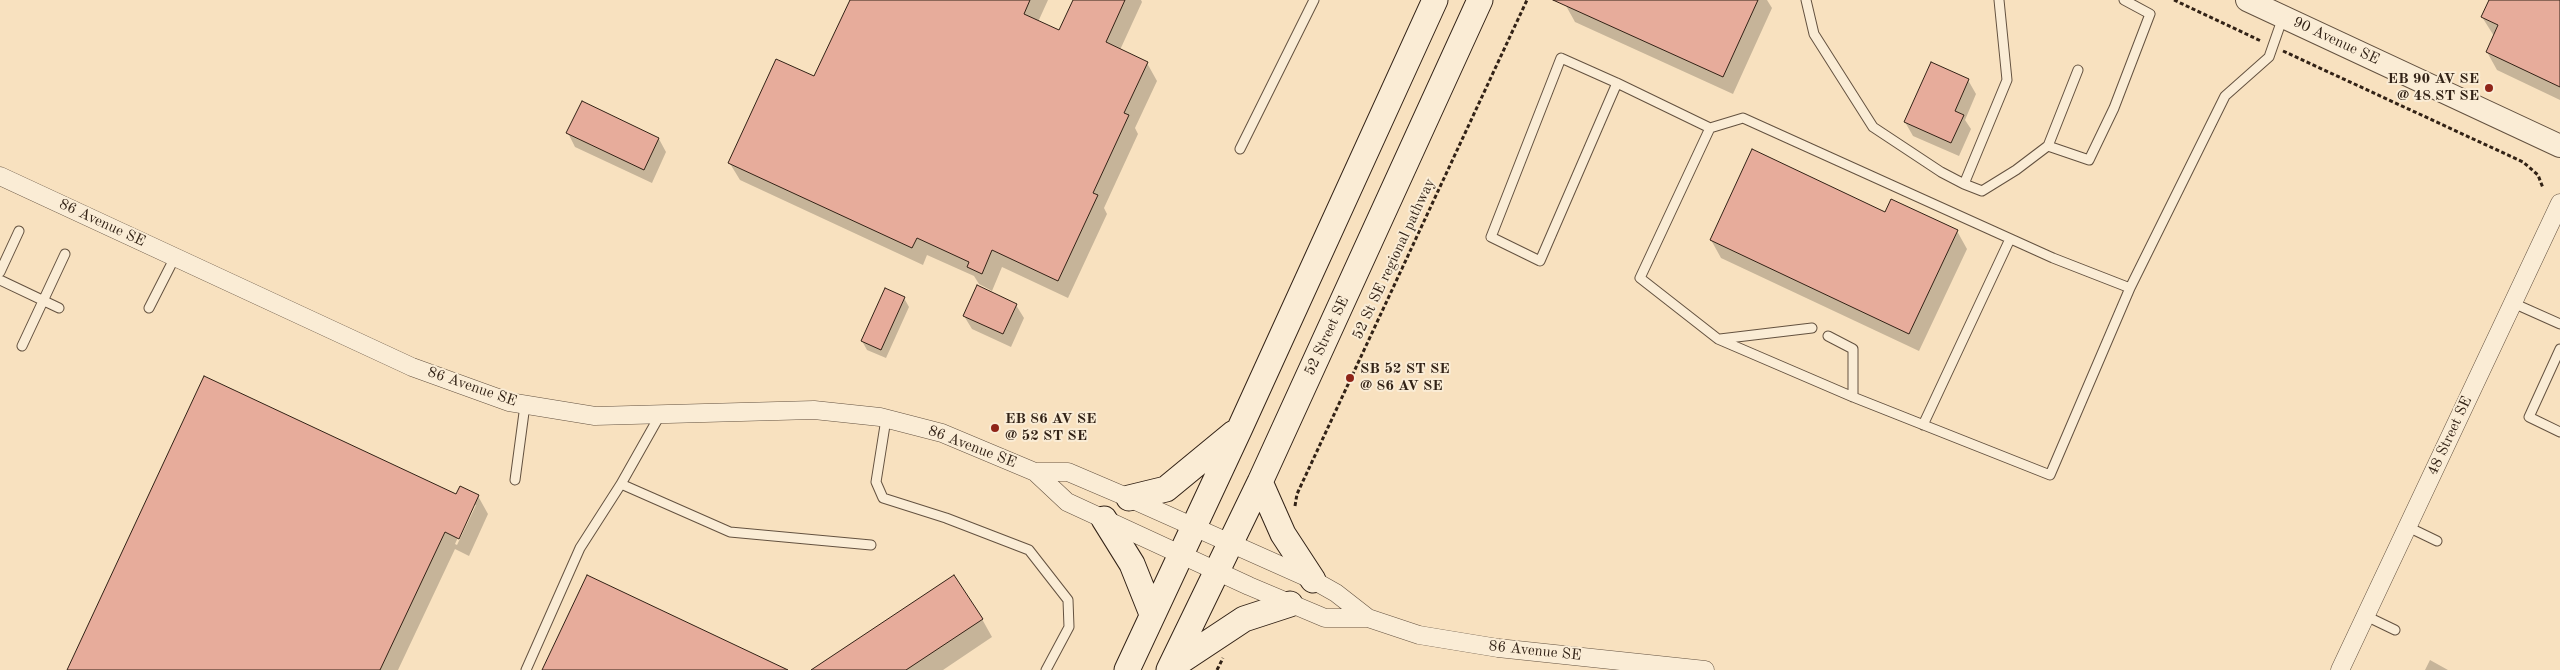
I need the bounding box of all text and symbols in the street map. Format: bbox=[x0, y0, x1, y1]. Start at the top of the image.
street label: 90 Avenue SE bbox=[2290, 13, 2382, 69]
place label: EB 90 AV SE @ 48 ST SE bbox=[2388, 70, 2479, 105]
marker: EB 90 AV SE @ 48 ST SE bbox=[2483, 82, 2495, 94]
street label: 52 St SE regional pathway bbox=[1349, 176, 1439, 342]
street label: 86 Avenue SE bbox=[56, 195, 148, 251]
street label: 52 Street SE bbox=[1301, 294, 1353, 378]
place label: SB 52 ST SE @ 86 AV SE bbox=[1360, 360, 1450, 395]
street label: 86 Avenue SE bbox=[425, 363, 519, 411]
marker: SB 52 ST SE @ 86 AV SE bbox=[1344, 372, 1356, 384]
street label: 48 Street SE bbox=[2424, 394, 2476, 478]
place label: EB 86 AV SE @ 52 ST SE bbox=[1005, 410, 1096, 445]
street label: 86 Avenue SE bbox=[925, 422, 1019, 472]
marker: EB 86 AV SE @ 52 ST SE bbox=[989, 422, 1001, 434]
street label: 86 Avenue SE bbox=[1488, 637, 1582, 665]

